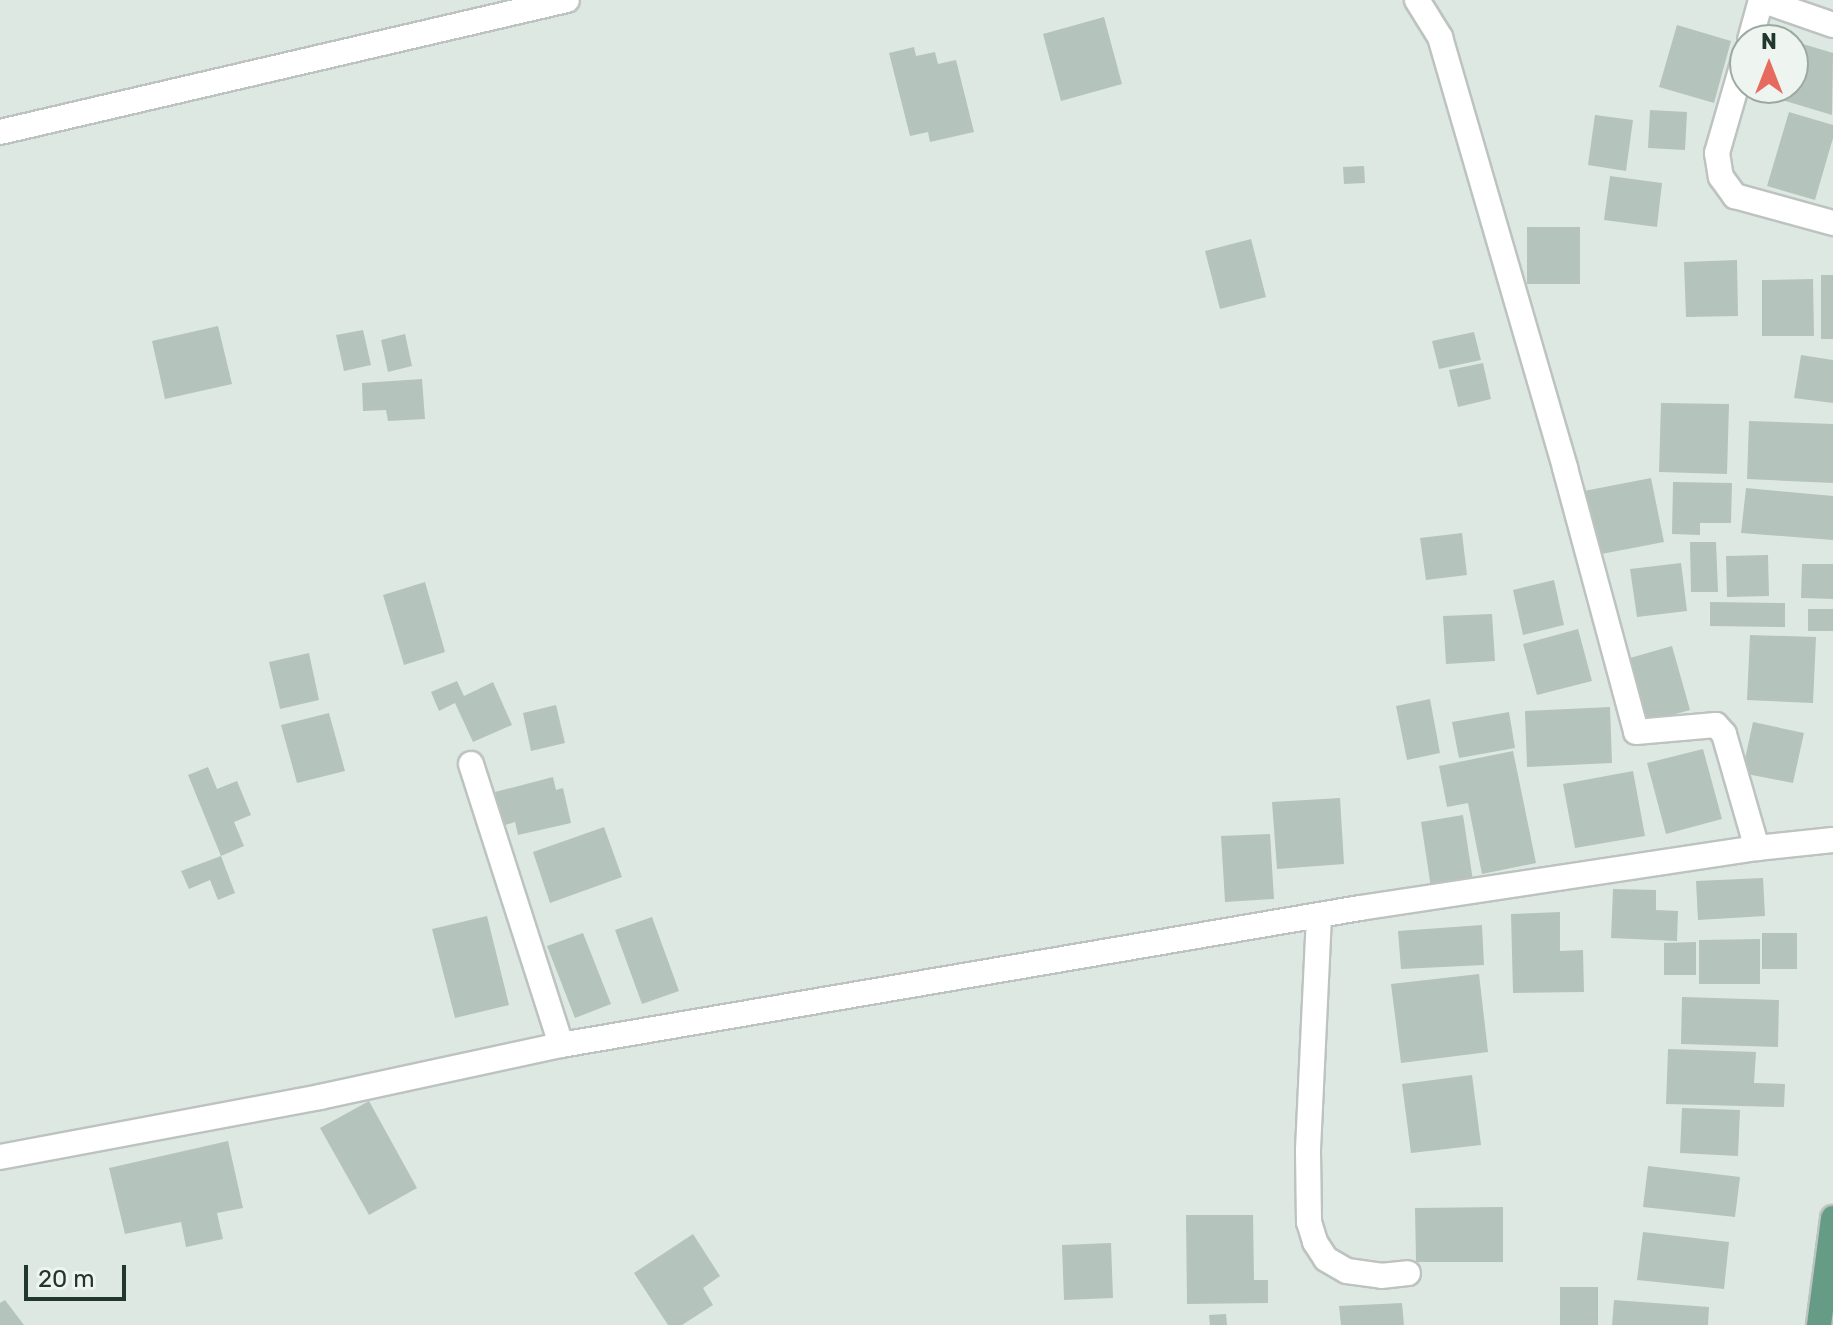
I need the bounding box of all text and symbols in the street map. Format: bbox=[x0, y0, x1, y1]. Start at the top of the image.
north arrow bbox=[1729, 24, 1809, 104]
text: N bbox=[1761, 28, 1777, 55]
scale bar bbox=[28, 1249, 130, 1299]
text: 20 m bbox=[38, 1265, 95, 1293]

